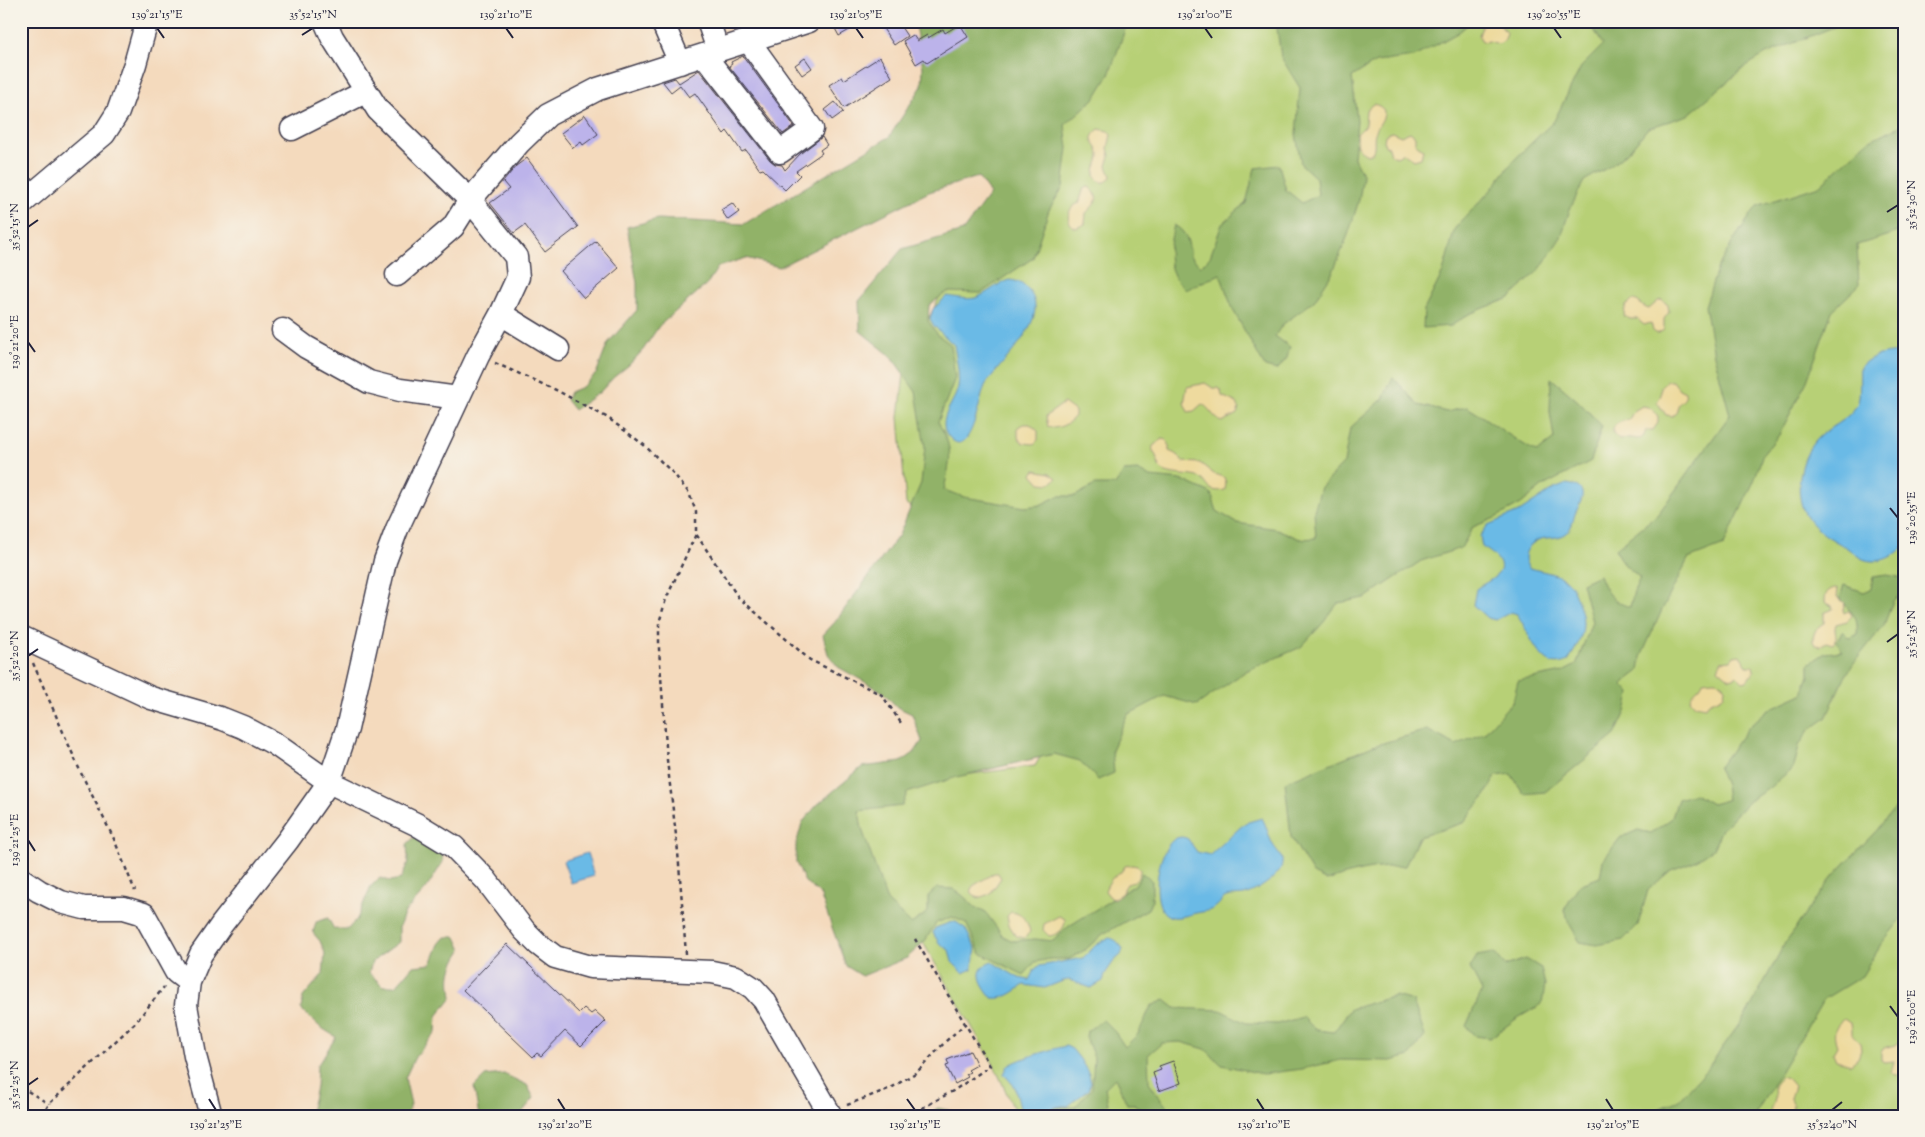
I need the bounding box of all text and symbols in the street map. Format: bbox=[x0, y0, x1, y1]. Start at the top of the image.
text: 139°21'15"E bbox=[132, 6, 183, 24]
text: 35°52'15"N bbox=[289, 6, 337, 24]
text: 139°21'10"E bbox=[480, 6, 533, 24]
text: 139°21'05"E bbox=[830, 6, 883, 24]
text: 139°21'00"E bbox=[1178, 6, 1233, 24]
text: 139°20'55"E bbox=[1528, 6, 1581, 24]
text: 35°52'30"N bbox=[1903, 179, 1921, 230]
text: 35°52'15"N bbox=[6, 203, 24, 251]
text: 139°21'20"E bbox=[6, 314, 24, 369]
text: 139°20'55"E bbox=[1903, 491, 1921, 544]
text: 35°52'35"N bbox=[1903, 609, 1921, 658]
text: 35°52'20"N bbox=[6, 630, 24, 681]
text: 139°21'25"E bbox=[6, 813, 24, 866]
text: 139°21'00"E bbox=[1903, 989, 1921, 1044]
text: 35°52'25"N bbox=[6, 1060, 24, 1110]
text: 139°21'25"E bbox=[190, 1116, 243, 1134]
text: 139°21'20"E bbox=[538, 1116, 593, 1134]
text: 139°21'15"E bbox=[890, 1116, 941, 1134]
text: 139°21'10"E bbox=[1238, 1116, 1291, 1134]
text: 139°21'05"E bbox=[1587, 1116, 1640, 1134]
text: 35°52'40"N bbox=[1807, 1116, 1858, 1134]

